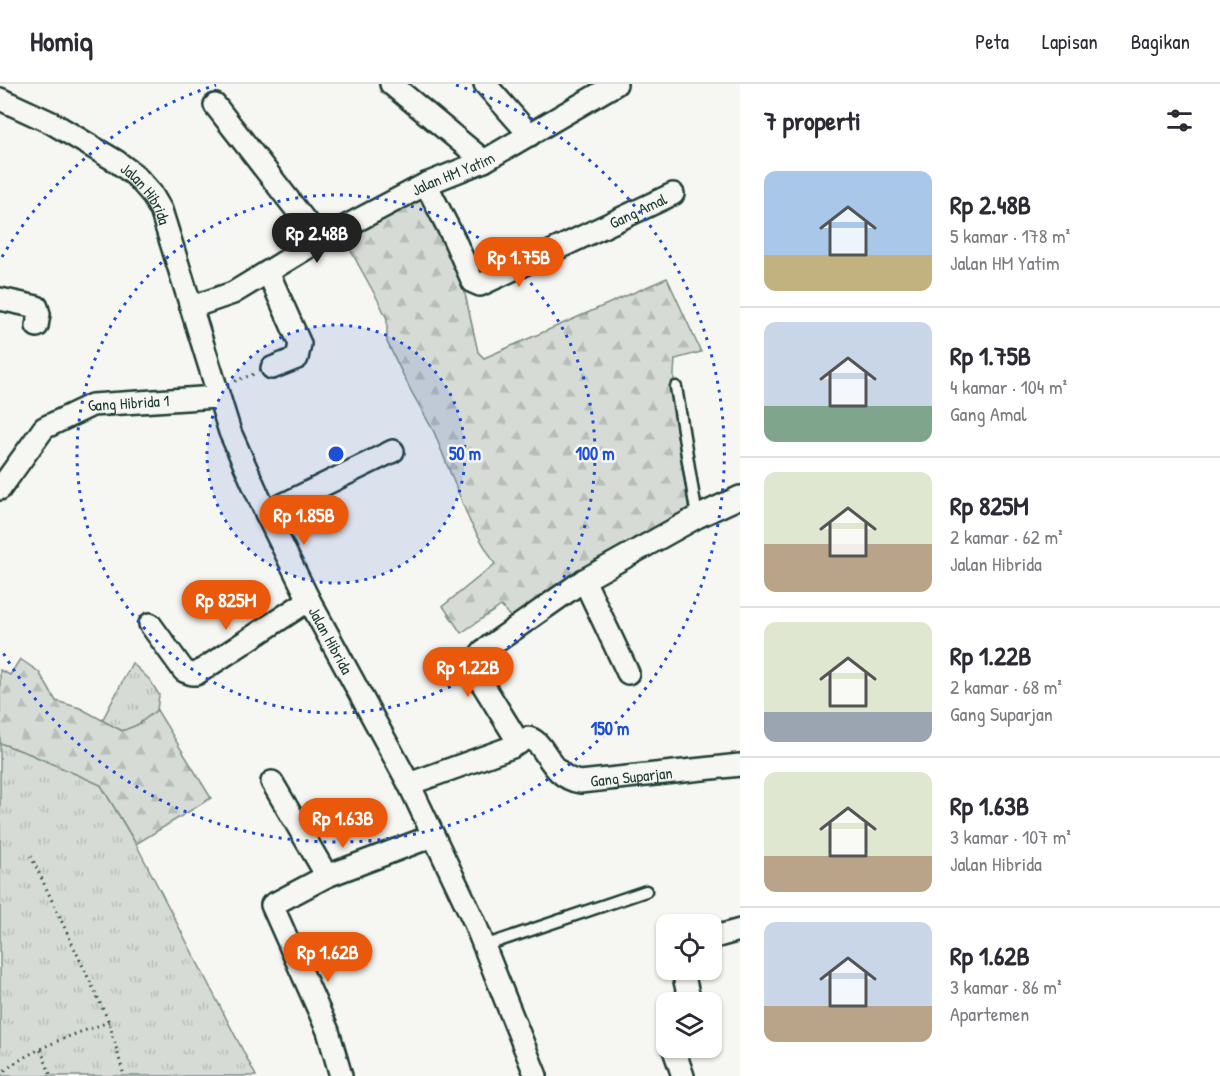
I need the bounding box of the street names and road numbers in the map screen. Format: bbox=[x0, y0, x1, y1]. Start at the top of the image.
street label: Jalan HM Yatim bbox=[408, 146, 499, 201]
street label: Jalan Hibrida bbox=[116, 157, 176, 227]
street label: Gang Amal bbox=[606, 187, 671, 234]
street label: Gang Hibrida 1 bbox=[83, 389, 170, 417]
street label: Jalan Hibrida bbox=[304, 603, 358, 678]
street label: Gang Suparjan bbox=[589, 761, 674, 792]

